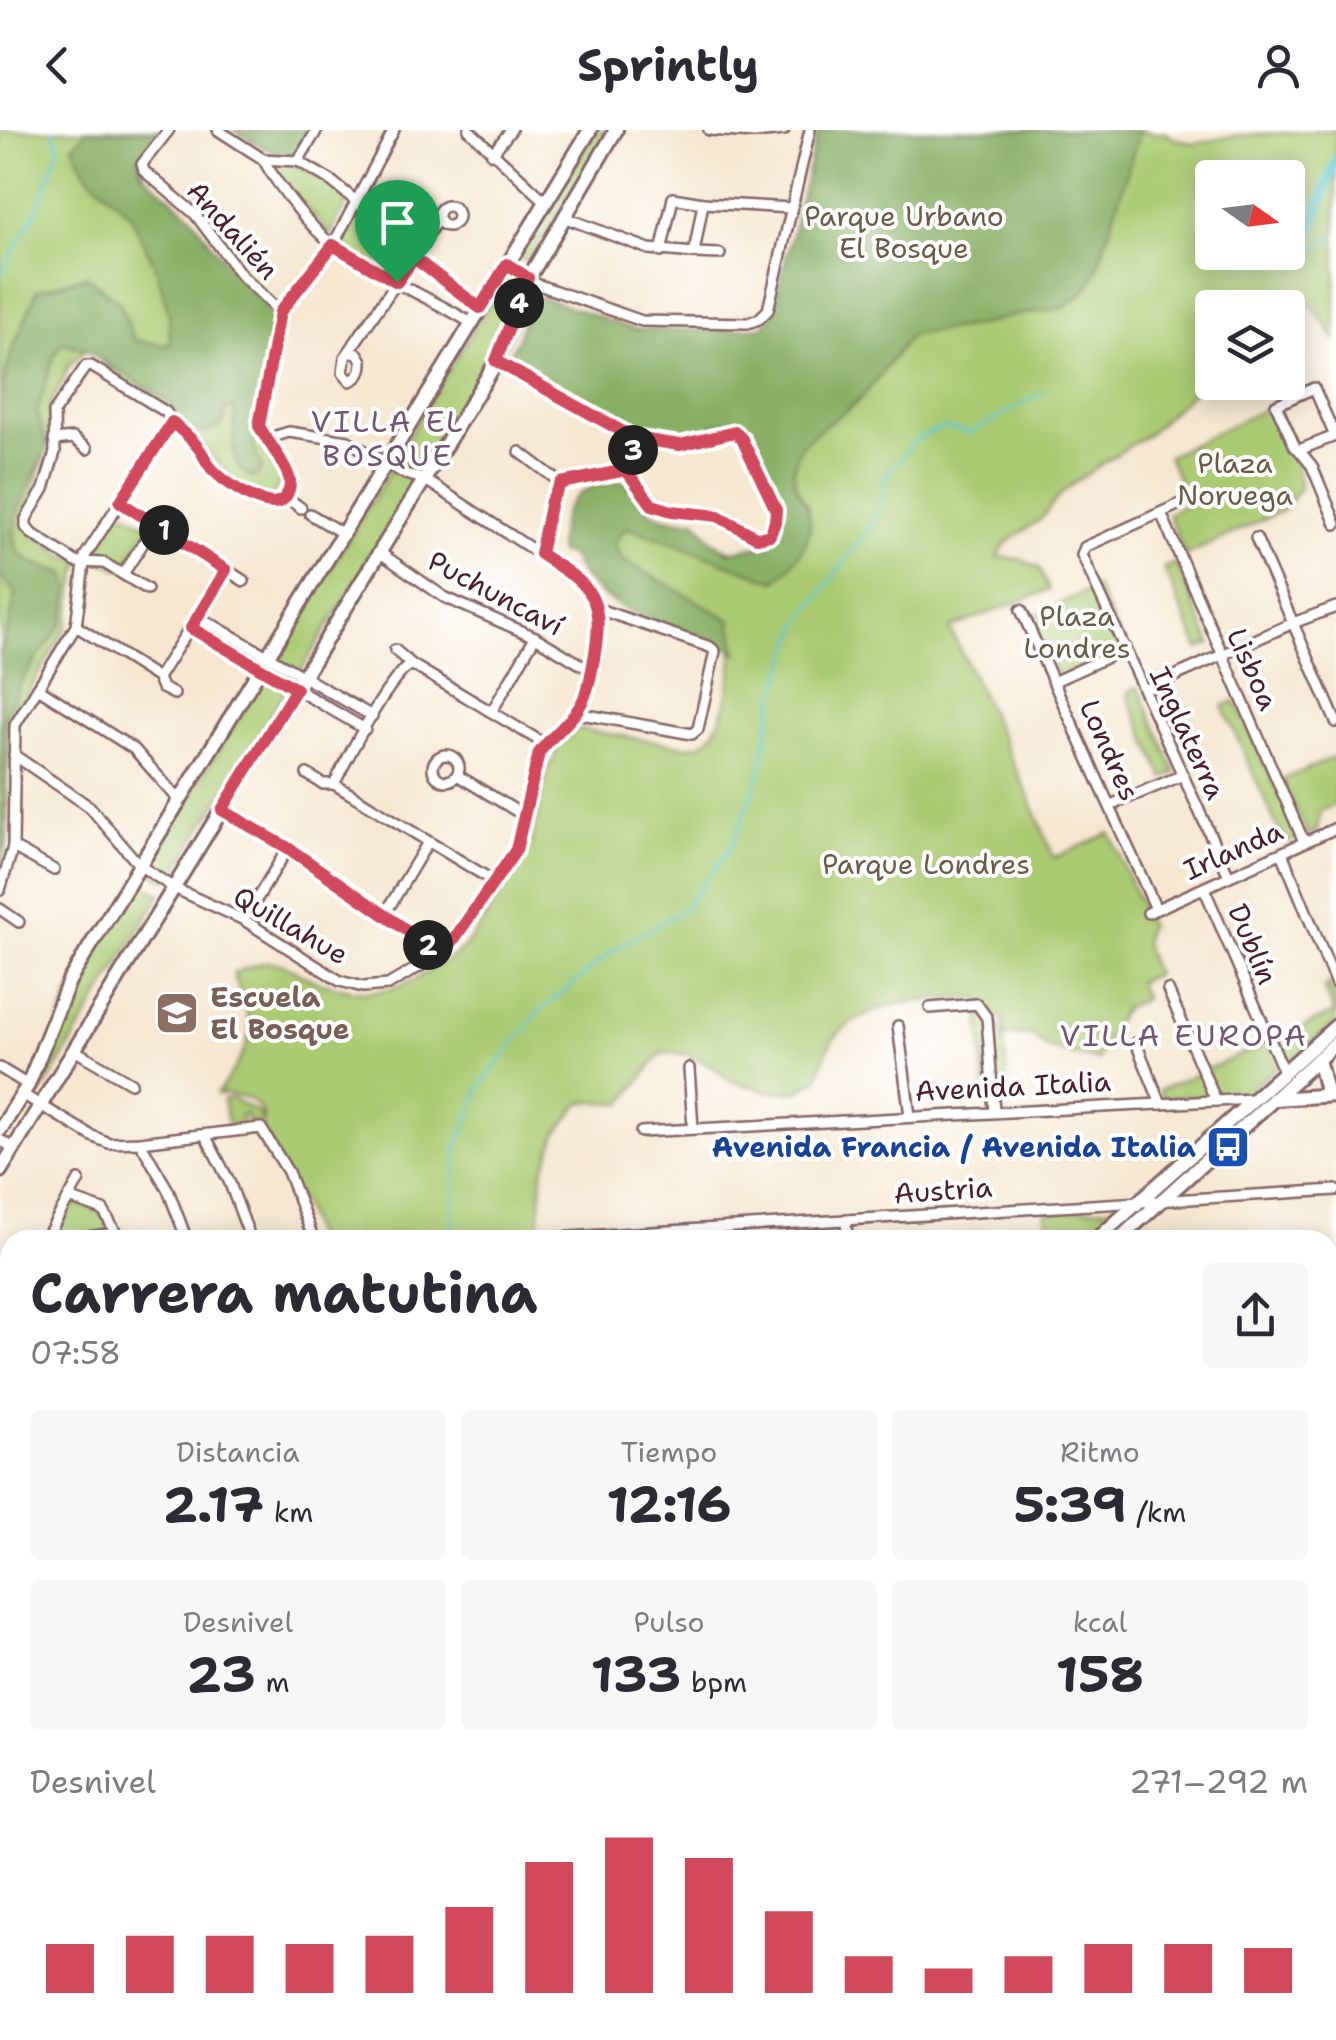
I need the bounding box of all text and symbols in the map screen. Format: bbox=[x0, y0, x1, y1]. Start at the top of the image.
text: Sprintly bbox=[577, 35, 759, 95]
icon: back bbox=[30, 38, 85, 93]
icon: person bbox=[1251, 38, 1306, 93]
north arrow bbox=[1195, 160, 1305, 270]
map controls bbox=[1195, 160, 1305, 400]
street label: Andalién bbox=[178, 172, 288, 288]
pin bbox=[355, 180, 440, 283]
icon: arrive bbox=[370, 195, 425, 250]
park label: Parque Urbano El Bosque bbox=[804, 197, 1004, 267]
pin: 4 bbox=[494, 278, 544, 328]
text: 4 bbox=[509, 284, 529, 322]
button: layers bbox=[1195, 290, 1305, 400]
district label: VILLA EL BOSQUE bbox=[311, 401, 465, 476]
pin: 3 bbox=[608, 425, 658, 475]
text: 3 bbox=[623, 431, 643, 469]
park label: Plaza Noruega bbox=[1177, 444, 1293, 514]
pin: 1 bbox=[139, 505, 189, 555]
text: 1 bbox=[158, 511, 170, 549]
street label: Puchuncaví bbox=[422, 541, 570, 645]
park label: Plaza Londres bbox=[1023, 597, 1131, 667]
street label: Lisboa bbox=[1218, 622, 1288, 716]
street label: Inglaterra bbox=[1141, 661, 1235, 805]
street label: Londres bbox=[1071, 693, 1149, 807]
street label: Irlanda bbox=[1177, 811, 1289, 889]
park label: Parque Londres bbox=[822, 845, 1030, 883]
street label: Quillahue bbox=[227, 877, 355, 973]
street label: Dublín bbox=[1219, 898, 1287, 990]
pin: 2 bbox=[403, 920, 453, 970]
text: 2 bbox=[418, 926, 438, 964]
place label: Escuela El Bosque bbox=[210, 978, 350, 1048]
school or university icon: Escuela El Bosque bbox=[154, 990, 200, 1036]
district label: VILLA EUROPA bbox=[1060, 1015, 1308, 1056]
street label: Avenida Italia bbox=[914, 1062, 1112, 1110]
bus stop icon: Avenida Francia / Avenida Italia bbox=[1205, 1124, 1251, 1170]
place label: Avenida Francia / Avenida Italia bbox=[712, 1128, 1196, 1166]
street label: Austria bbox=[893, 1168, 993, 1212]
text: Carrera matutina bbox=[30, 1256, 538, 1330]
button: share bbox=[1203, 1263, 1308, 1368]
text: 07:58 bbox=[30, 1331, 121, 1374]
text: Distancia bbox=[176, 1433, 300, 1471]
text: Tiempo bbox=[621, 1433, 717, 1471]
text: Ritmo bbox=[1060, 1433, 1140, 1471]
text: 2.17 bbox=[163, 1471, 264, 1538]
text: 12:16 bbox=[606, 1471, 732, 1538]
text: 5:39 bbox=[1014, 1471, 1127, 1538]
text: km bbox=[264, 1493, 313, 1531]
text: /km bbox=[1127, 1493, 1186, 1531]
text: Desnivel bbox=[183, 1603, 293, 1641]
text: Pulso bbox=[633, 1603, 705, 1641]
text: kcal bbox=[1073, 1603, 1127, 1641]
text: 23 bbox=[186, 1641, 256, 1708]
text: 133 bbox=[591, 1641, 681, 1708]
text: 158 bbox=[1056, 1641, 1144, 1708]
text: m bbox=[256, 1663, 290, 1701]
text: bpm bbox=[681, 1663, 747, 1701]
text: Desnivel bbox=[30, 1760, 156, 1803]
text: 271–292 m bbox=[1129, 1760, 1308, 1803]

